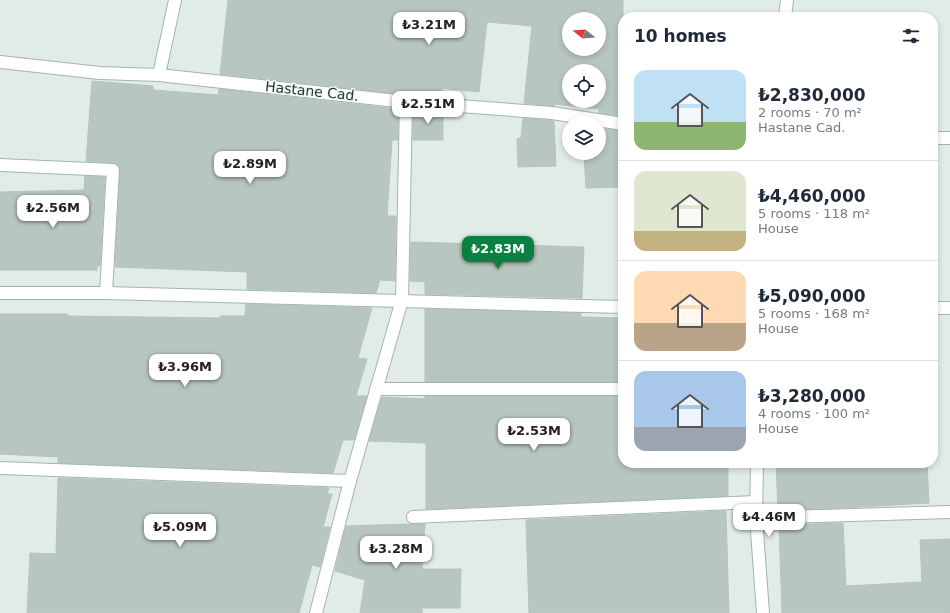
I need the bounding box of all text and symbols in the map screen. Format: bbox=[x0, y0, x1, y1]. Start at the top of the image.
pin: ₺3.21M bbox=[396, 12, 462, 46]
north arrow bbox=[562, 12, 606, 56]
map controls bbox=[562, 12, 606, 160]
text: ₺3.21M bbox=[402, 17, 456, 32]
icon: filters bbox=[900, 25, 922, 47]
text: 10 homes bbox=[634, 26, 727, 46]
button: locate bbox=[562, 64, 606, 108]
street label: Hastane Cad. bbox=[264, 78, 360, 104]
text: ₺2,830,000 bbox=[758, 85, 866, 105]
icon: home bbox=[666, 86, 714, 134]
pin: ₺2.51M bbox=[395, 91, 461, 125]
text: ₺2.51M bbox=[401, 96, 455, 111]
text: 2 rooms · 70 m² bbox=[758, 105, 862, 120]
button: layers bbox=[562, 116, 606, 160]
text: Hastane Cad. bbox=[758, 120, 845, 135]
pin: ₺2.89M bbox=[217, 151, 283, 185]
text: ₺2.89M bbox=[223, 156, 277, 171]
text: ₺4,460,000 bbox=[758, 186, 866, 206]
icon: home bbox=[666, 187, 714, 235]
pin: ₺2.56M bbox=[20, 195, 86, 229]
text: ₺2.56M bbox=[26, 200, 80, 215]
text: 5 rooms · 118 m² bbox=[758, 206, 870, 221]
text: House bbox=[758, 221, 799, 236]
pin: ₺2.83M bbox=[465, 236, 531, 270]
text: ₺2.83M bbox=[471, 241, 525, 256]
text: ₺5,090,000 bbox=[758, 286, 866, 306]
icon: home bbox=[666, 287, 714, 335]
text: 5 rooms · 168 m² bbox=[758, 306, 870, 321]
text: House bbox=[758, 321, 799, 336]
pin: ₺3.96M bbox=[152, 354, 218, 388]
text: ₺3.96M bbox=[158, 359, 212, 374]
text: ₺3,280,000 bbox=[758, 386, 866, 406]
icon: home bbox=[666, 387, 714, 435]
text: 4 rooms · 100 m² bbox=[758, 406, 870, 421]
pin: ₺2.53M bbox=[501, 418, 567, 452]
text: House bbox=[758, 421, 799, 436]
text: ₺2.53M bbox=[507, 423, 561, 438]
pin: ₺4.46M bbox=[736, 504, 802, 538]
text: ₺4.46M bbox=[742, 509, 796, 524]
pin: ₺5.09M bbox=[147, 514, 213, 548]
text: ₺5.09M bbox=[153, 519, 207, 534]
pin: ₺3.28M bbox=[363, 536, 429, 570]
text: ₺3.28M bbox=[369, 541, 423, 556]

